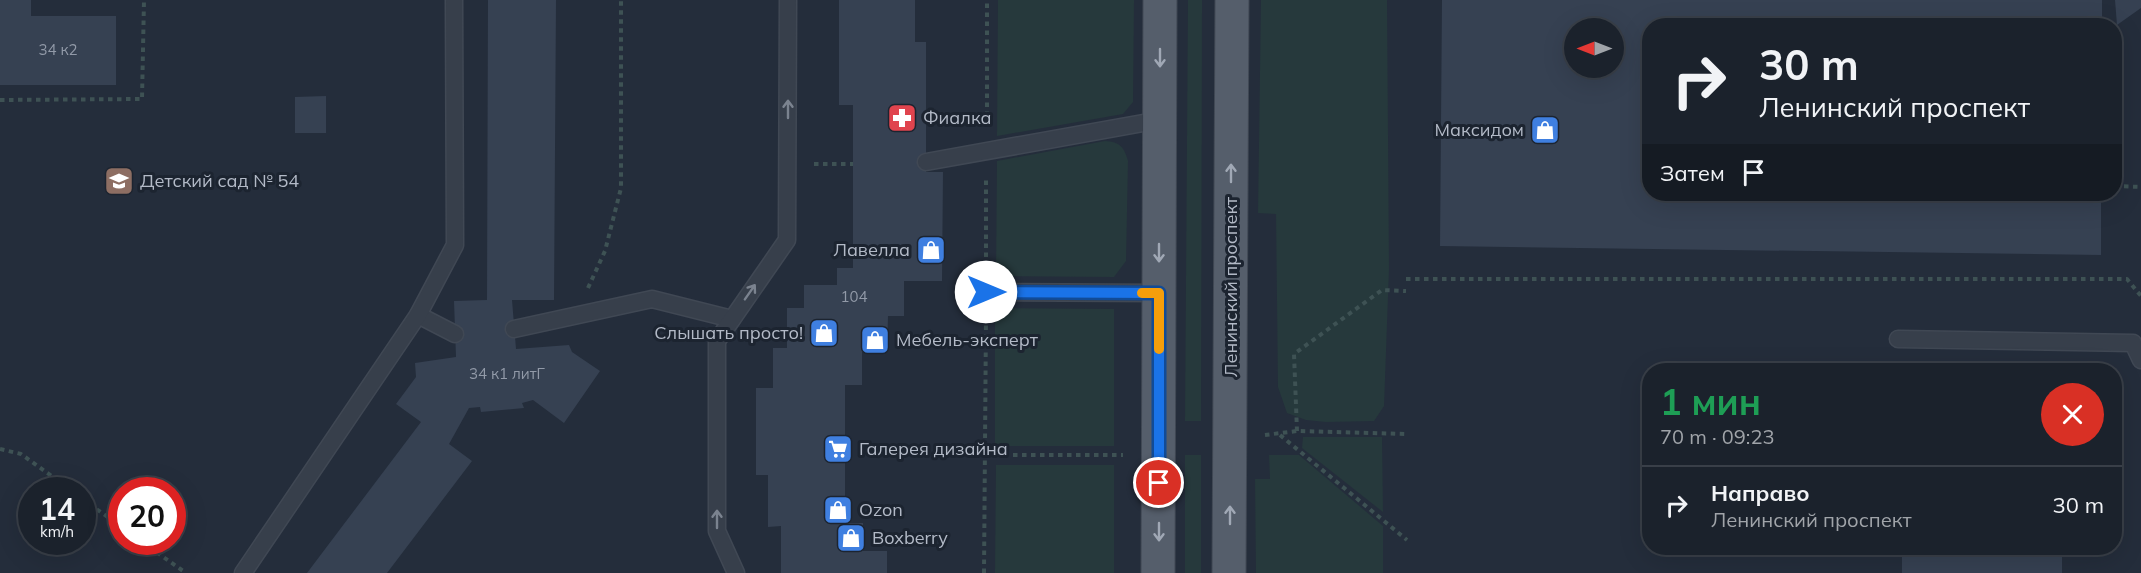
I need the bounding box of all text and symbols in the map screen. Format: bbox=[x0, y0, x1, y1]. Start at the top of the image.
north arrow bbox=[1564, 18, 1624, 78]
map controls bbox=[1564, 18, 1624, 78]
text: 30 m bbox=[1759, 38, 1859, 91]
house number: 34 к2 bbox=[39, 40, 78, 59]
icon: right bbox=[1660, 42, 1738, 120]
one-way arrow bbox=[1154, 48, 1166, 68]
text: Ленинский проспект bbox=[1759, 90, 2030, 124]
one-way arrow bbox=[782, 99, 794, 119]
pharmacy icon: Фиалка bbox=[886, 102, 918, 134]
place label: Фиалка bbox=[923, 106, 992, 129]
shop icon: Максидом bbox=[1529, 114, 1561, 146]
place label: Максидом bbox=[1435, 118, 1524, 141]
icon: arrive bbox=[1737, 156, 1770, 189]
text: Затем bbox=[1660, 159, 1725, 187]
one-way arrow bbox=[1225, 163, 1237, 183]
school or university icon: Детский сад № 54 bbox=[103, 165, 135, 197]
place label: Детский сад № 54 bbox=[140, 169, 299, 192]
street label: Ленинский проспект bbox=[1219, 196, 1242, 377]
shop icon: Лавелла bbox=[915, 234, 947, 266]
place label: Лавелла bbox=[833, 238, 910, 261]
one-way arrow bbox=[1153, 243, 1165, 263]
position arrow bbox=[954, 260, 1018, 324]
one-way arrow bbox=[744, 285, 756, 301]
house number: 104 bbox=[840, 287, 868, 306]
shop icon: Слышать просто! bbox=[808, 317, 840, 349]
place label: Слышать просто! bbox=[654, 321, 803, 344]
shop icon: Мебель-эксперт bbox=[859, 324, 891, 356]
place label: Мебель-эксперт bbox=[896, 328, 1039, 351]
house number: 34 к1 литГ bbox=[469, 364, 546, 383]
text: 1 мин bbox=[1660, 379, 1761, 424]
button: close bbox=[2041, 383, 2104, 446]
text: 70 m · 09:23 bbox=[1660, 424, 1774, 449]
supermarket icon: Галерея дизайна bbox=[822, 433, 854, 465]
place label: Галерея дизайна bbox=[859, 437, 1008, 460]
pin bbox=[1133, 457, 1184, 508]
icon: arrive bbox=[1142, 466, 1175, 499]
speed limit sign: 20 bbox=[108, 477, 186, 555]
text: Направо bbox=[1711, 479, 1809, 507]
icon: right bbox=[1660, 489, 1693, 522]
text: 14 bbox=[39, 490, 75, 528]
text: 30 m bbox=[2053, 491, 2104, 519]
shop icon: Ozon bbox=[822, 494, 854, 526]
place label: Ozon bbox=[859, 498, 903, 521]
one-way arrow bbox=[1224, 505, 1236, 525]
text: Ленинский проспект bbox=[1711, 507, 1912, 532]
one-way arrow bbox=[711, 509, 723, 529]
text: km/h bbox=[40, 522, 74, 541]
shop icon: Boxberry bbox=[835, 522, 867, 554]
one-way arrow bbox=[1153, 522, 1164, 542]
place label: Boxberry bbox=[872, 526, 948, 549]

